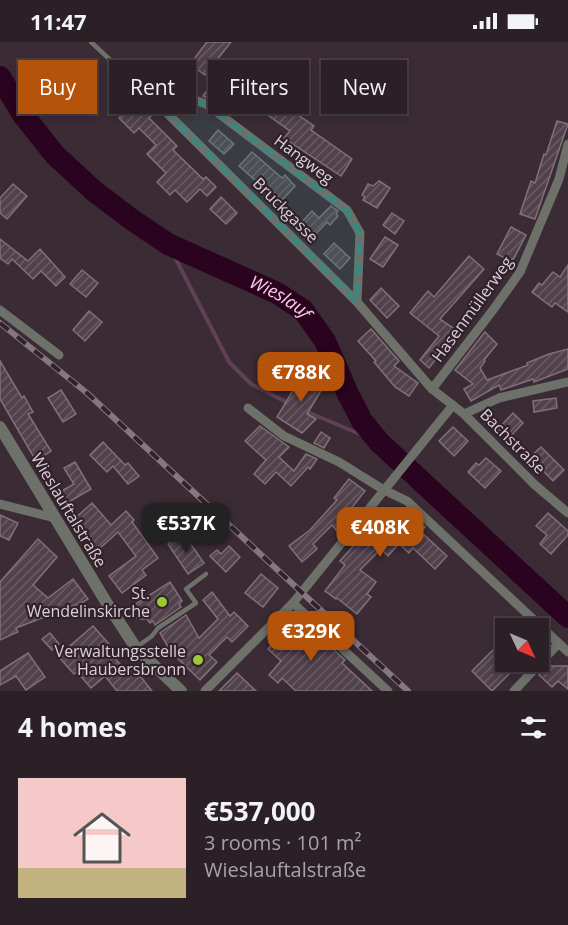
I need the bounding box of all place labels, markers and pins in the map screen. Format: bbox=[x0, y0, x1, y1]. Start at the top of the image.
pin: €788K bbox=[259, 352, 343, 403]
pin: €537K bbox=[144, 503, 228, 554]
pin: €408K bbox=[338, 507, 422, 558]
place label: St. Wendelinskirche bbox=[27, 582, 150, 622]
marker: St. Wendelinskirche bbox=[155, 595, 169, 609]
pin: €329K bbox=[269, 611, 353, 662]
place label: Verwaltungsstelle Haubersbronn bbox=[55, 640, 186, 680]
marker: Verwaltungsstelle Haubersbronn bbox=[191, 653, 205, 667]

